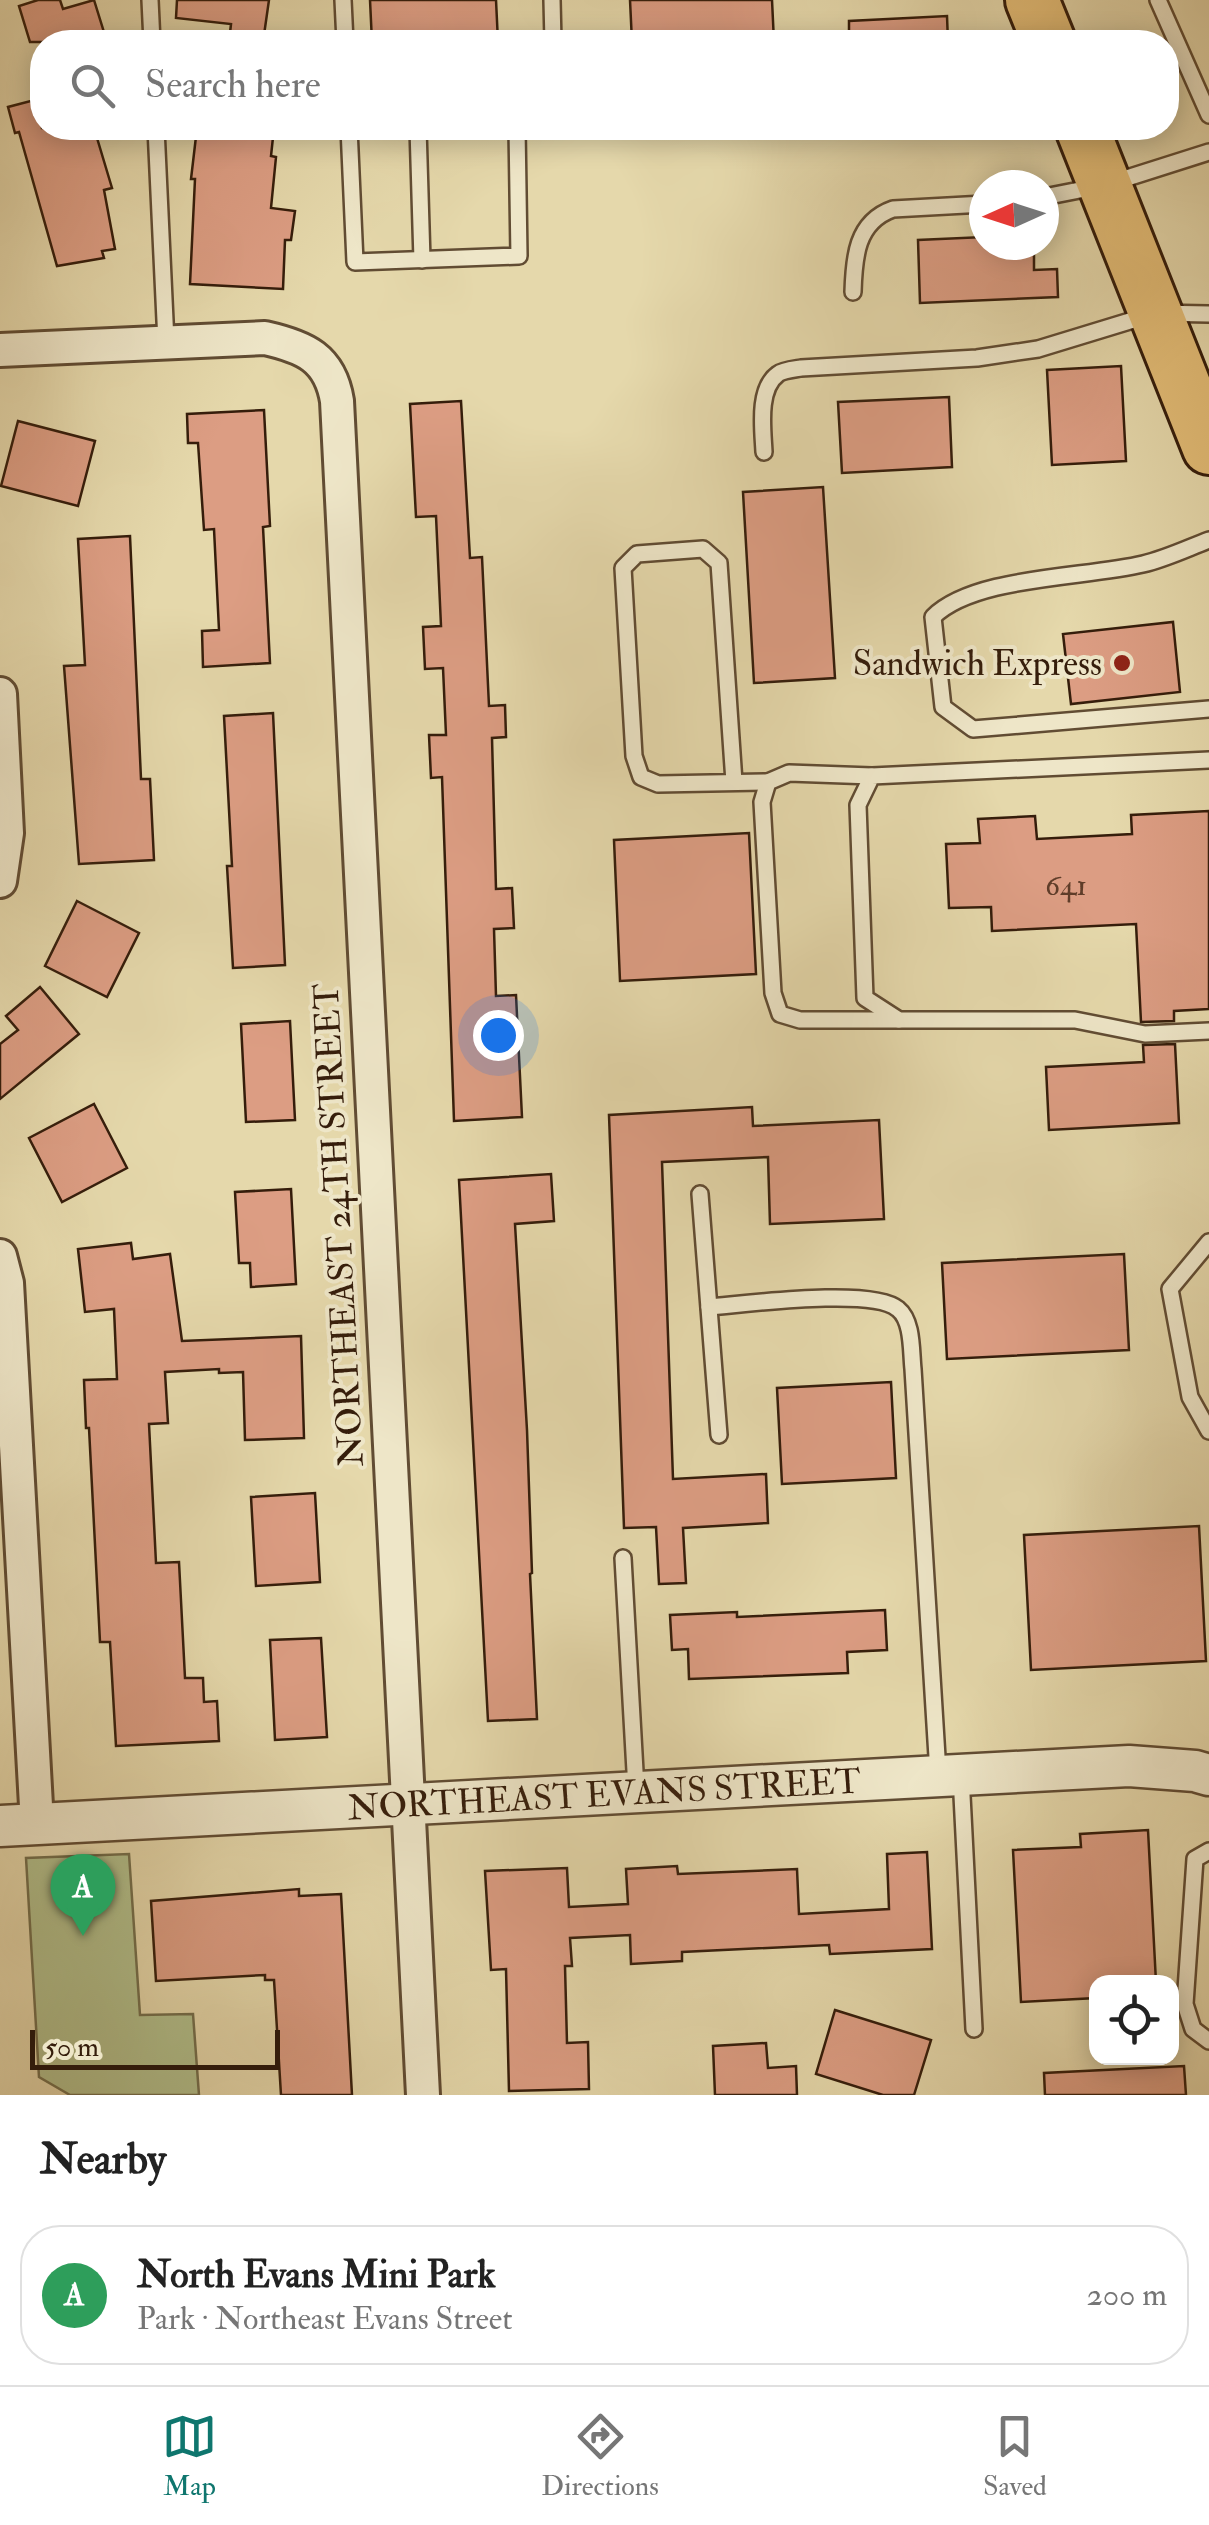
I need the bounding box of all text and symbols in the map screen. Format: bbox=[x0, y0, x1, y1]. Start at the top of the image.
search box bbox=[30, 30, 1179, 140]
icon: search bbox=[65, 58, 120, 113]
text: Search here bbox=[145, 61, 321, 109]
north arrow bbox=[969, 170, 1059, 260]
place label: Sandwich Express bbox=[853, 642, 1102, 686]
marker: Sandwich Express bbox=[1111, 652, 1133, 674]
house number: 641 bbox=[1045, 867, 1087, 904]
street label: NORTHEAST 24TH STREET bbox=[304, 982, 374, 1468]
your location bbox=[473, 1010, 524, 1061]
street label: NORTHEAST EVANS STREET bbox=[347, 1759, 862, 1830]
pin: A bbox=[51, 1854, 116, 1936]
map controls bbox=[1089, 1975, 1179, 2065]
button: locate bbox=[1089, 1975, 1179, 2065]
scale bar bbox=[30, 2025, 280, 2070]
text: 50 m bbox=[45, 2030, 99, 2065]
text: Nearby bbox=[40, 2134, 166, 2186]
text: North Evans Mini Park bbox=[137, 2251, 496, 2299]
text: A bbox=[64, 2275, 85, 2315]
text: 200 m bbox=[1086, 2275, 1167, 2315]
text: Park · Northeast Evans Street bbox=[137, 2299, 513, 2339]
tab: Map bbox=[162, 2409, 217, 2504]
tab: Directions bbox=[541, 2409, 659, 2504]
tab: Saved bbox=[983, 2409, 1047, 2504]

